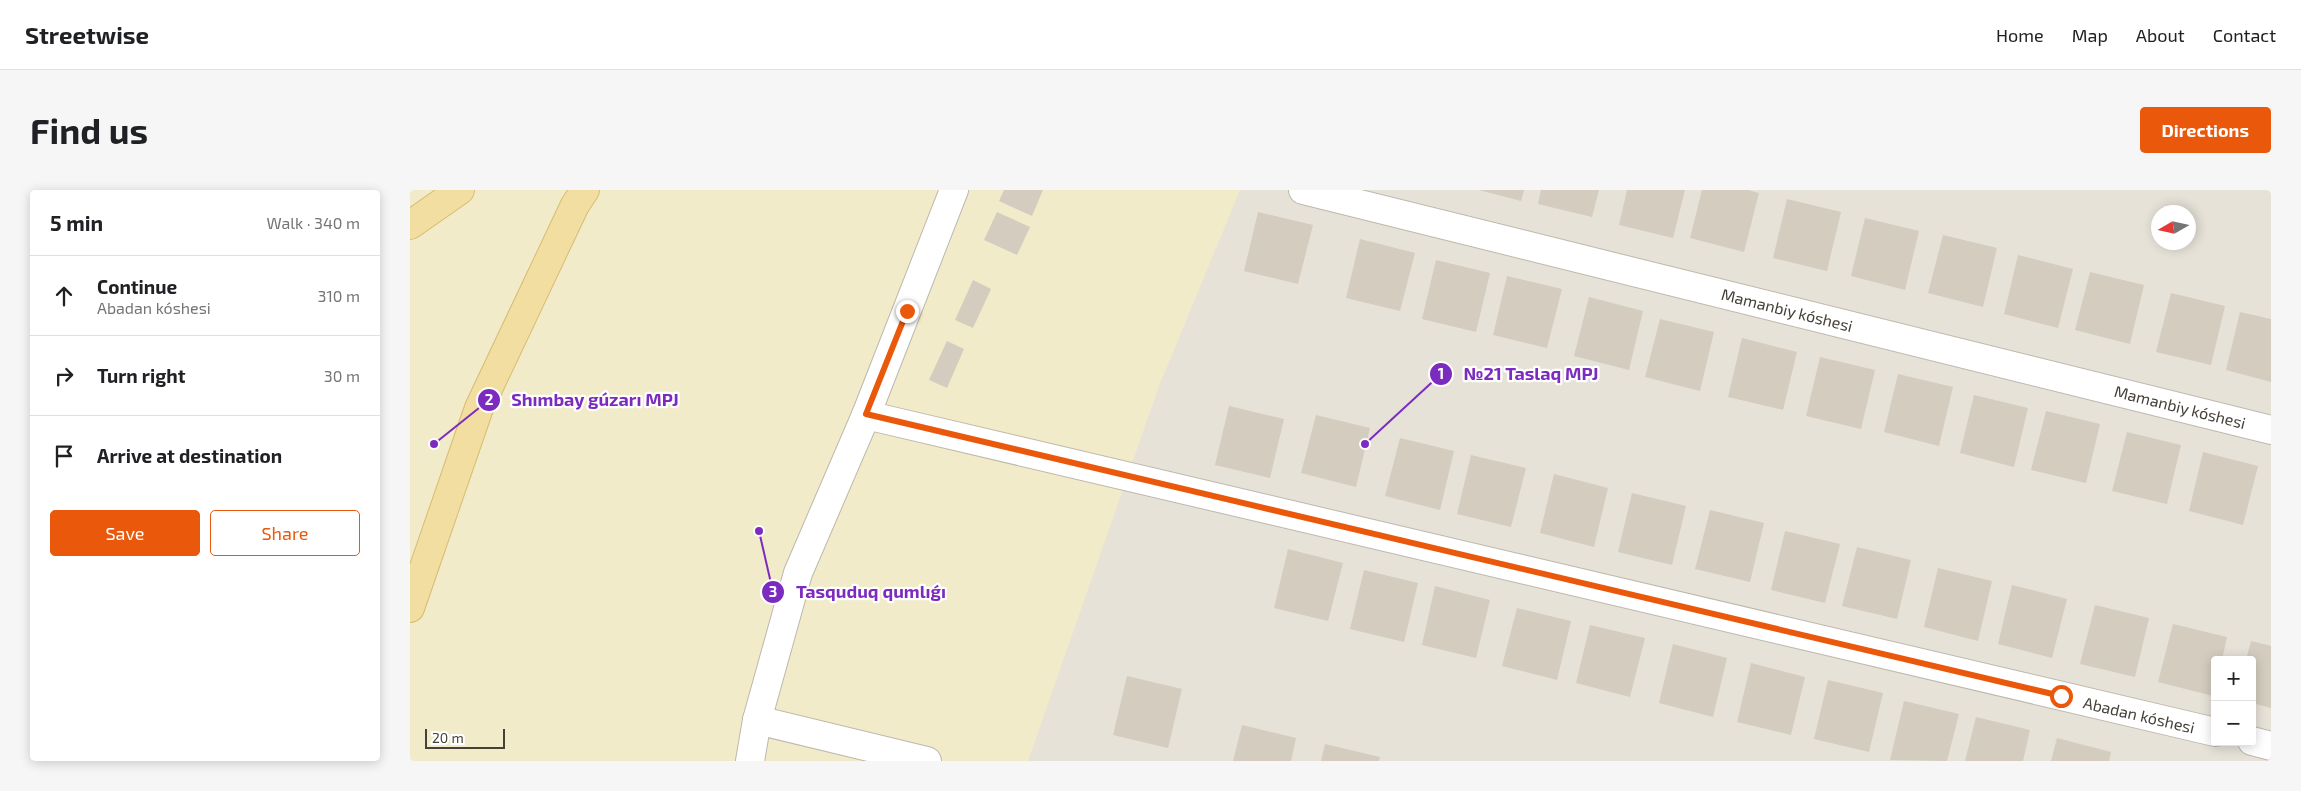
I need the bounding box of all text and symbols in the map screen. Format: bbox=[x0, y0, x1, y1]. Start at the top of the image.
text: Streetwise bbox=[25, 20, 149, 49]
text: Home bbox=[1996, 24, 2044, 46]
text: Map bbox=[2072, 24, 2108, 46]
text: About bbox=[2136, 24, 2185, 46]
text: Contact bbox=[2213, 24, 2276, 46]
button: Directions bbox=[2140, 107, 2271, 153]
text: Find us bbox=[30, 109, 148, 151]
north arrow bbox=[2151, 205, 2196, 250]
text: 5 min bbox=[50, 210, 103, 235]
text: Walk · 340 m bbox=[267, 213, 360, 232]
text: Continue bbox=[97, 275, 177, 298]
icon: ahead bbox=[50, 282, 78, 310]
street label: Mamanbiy kóshesi bbox=[1719, 284, 1855, 335]
text: 310 m bbox=[318, 286, 360, 305]
text: Abadan kóshesi bbox=[97, 298, 211, 317]
route end bbox=[896, 300, 919, 323]
callout: №21 Taslaq MPJ bbox=[1428, 357, 1608, 390]
icon: right bbox=[50, 362, 78, 390]
text: №21 Taslaq MPJ bbox=[1464, 362, 1598, 384]
text: Turn right bbox=[97, 364, 185, 387]
text: 1 bbox=[1438, 364, 1444, 382]
text: 30 m bbox=[324, 366, 360, 385]
street label: Mamanbiy kóshesi bbox=[2112, 381, 2248, 432]
callout: Shımbay gúzarı MPJ bbox=[476, 383, 689, 416]
text: Shımbay gúzarı MPJ bbox=[511, 388, 679, 410]
text: 2 bbox=[485, 390, 494, 408]
icon: arrive bbox=[50, 442, 78, 470]
text: Arrive at destination bbox=[97, 444, 282, 467]
button: Save bbox=[50, 510, 200, 556]
button: Share bbox=[210, 510, 360, 556]
callout: Tasquduq qumlıǵı bbox=[761, 575, 956, 608]
text: Tasquduq qumlıǵı bbox=[796, 580, 946, 602]
text: 3 bbox=[769, 582, 777, 600]
map controls bbox=[2211, 656, 2256, 746]
button: + bbox=[2211, 656, 2256, 701]
route start bbox=[2050, 685, 2073, 708]
street label: Abadan kóshesi bbox=[2082, 692, 2197, 737]
button: − bbox=[2211, 701, 2256, 746]
scale bar bbox=[425, 726, 505, 749]
text: 20 m bbox=[432, 729, 464, 746]

